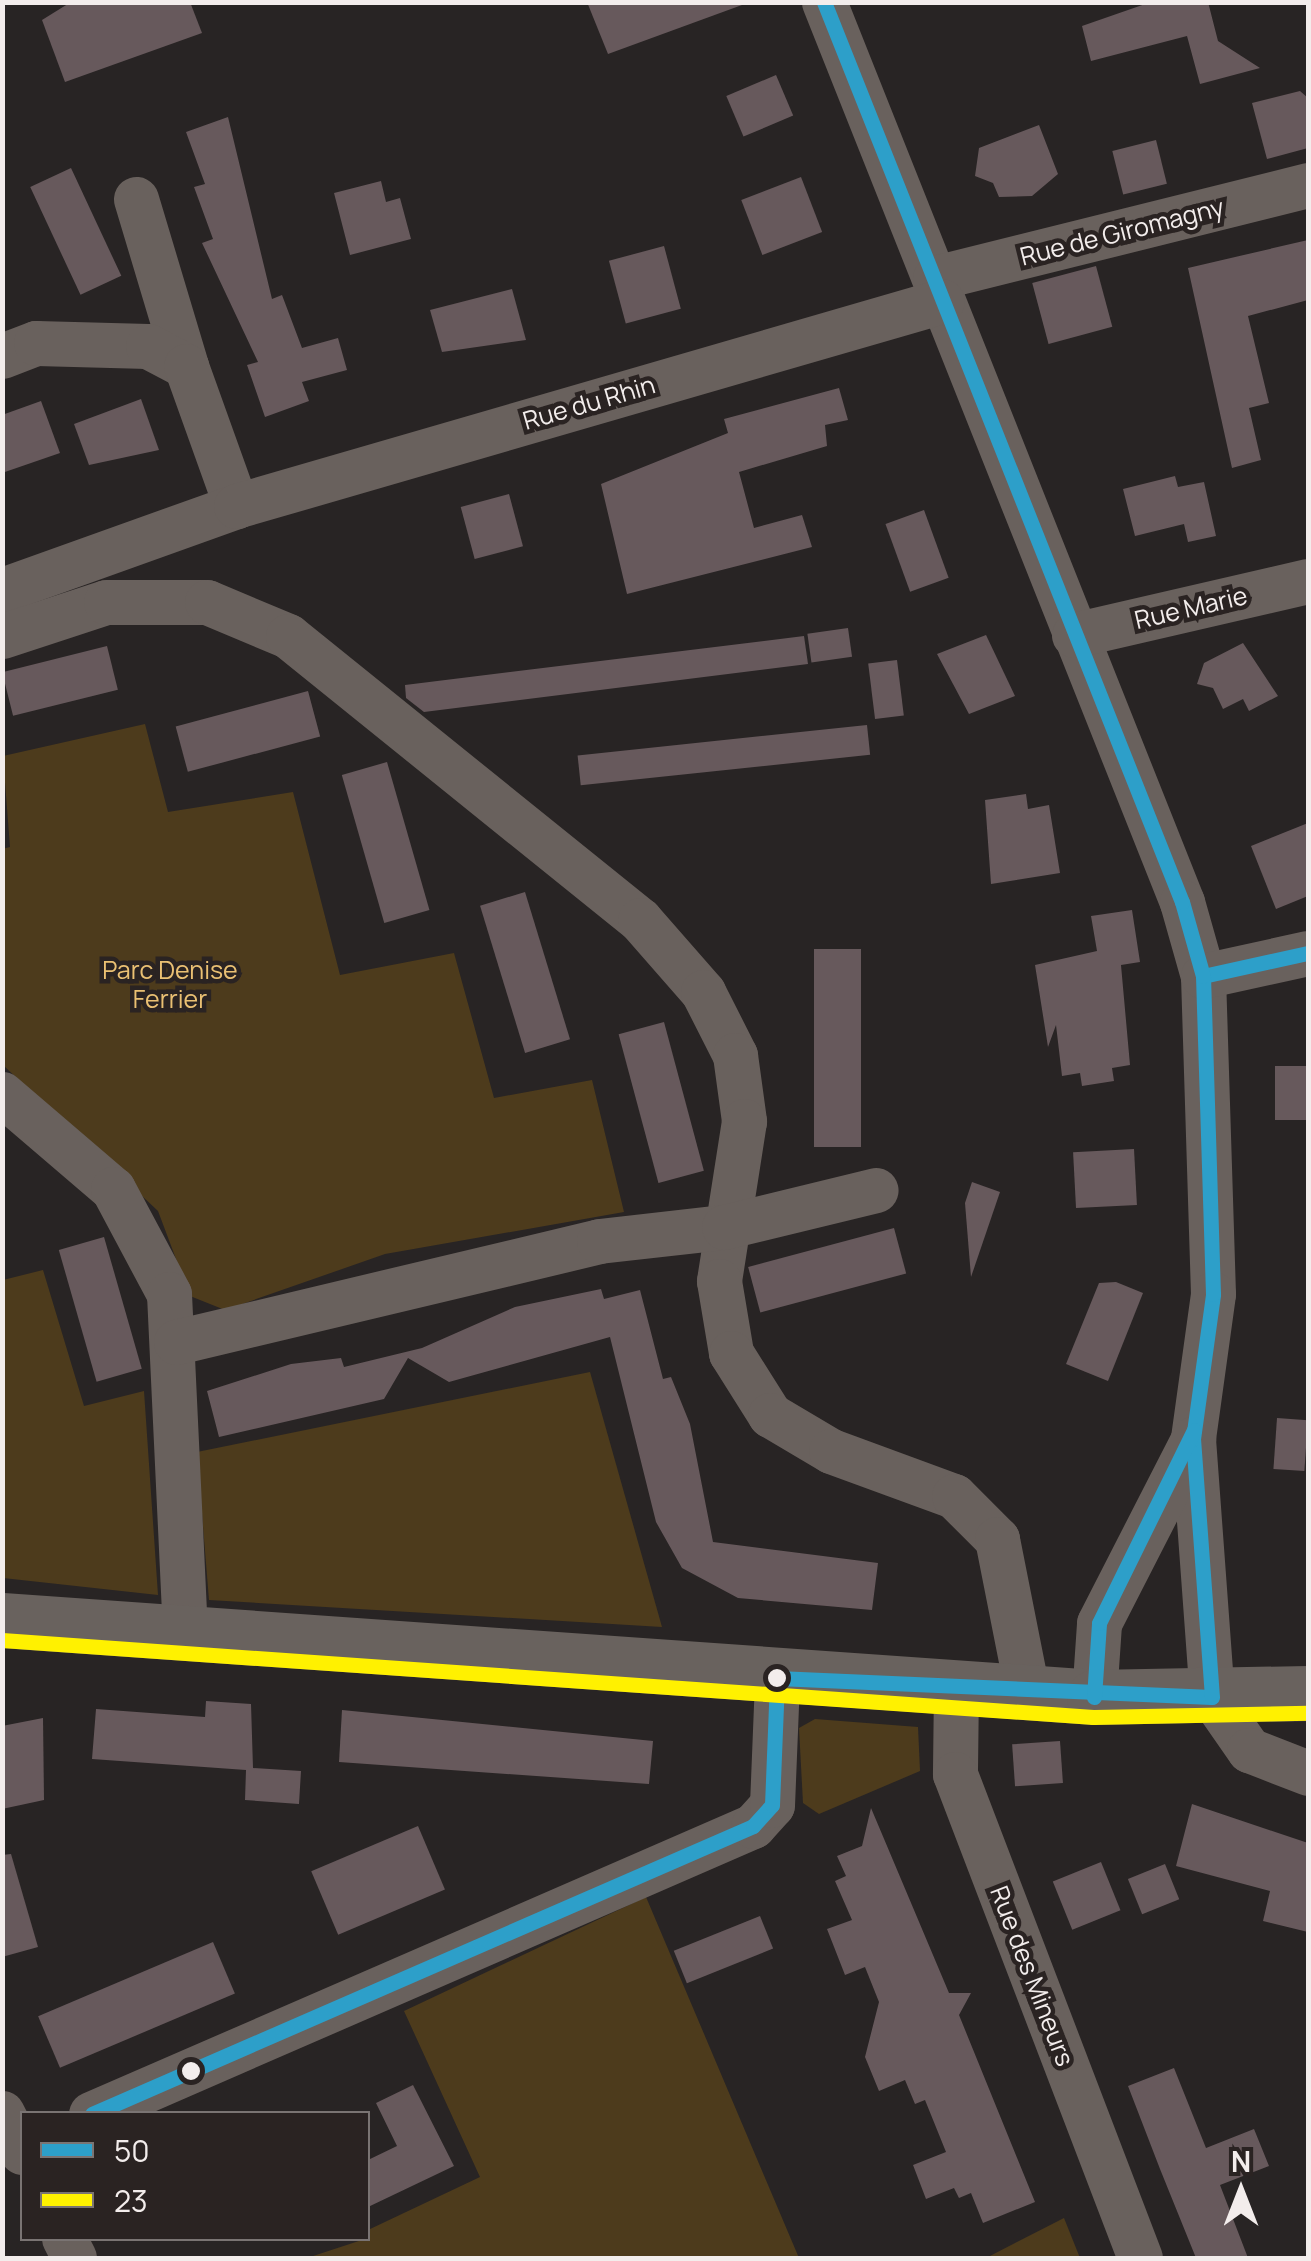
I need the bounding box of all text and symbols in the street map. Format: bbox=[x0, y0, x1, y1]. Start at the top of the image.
street label: Rue de Giromagny bbox=[1017, 192, 1227, 272]
street label: Rue du Rhin bbox=[519, 370, 659, 436]
street label: Rue Marie bbox=[1132, 580, 1250, 636]
park label: Parc Denise Ferrier bbox=[102, 956, 238, 1015]
unlabelled marker bbox=[767, 1668, 787, 1688]
street label: Rue des Mineurs bbox=[984, 1882, 1080, 2070]
unlabelled marker bbox=[181, 2061, 201, 2081]
legend bbox=[20, 2111, 370, 2241]
text: 50 bbox=[114, 2130, 150, 2171]
north arrow bbox=[1191, 2141, 1291, 2241]
text: N bbox=[1231, 2142, 1251, 2180]
text: 23 bbox=[114, 2180, 148, 2221]

